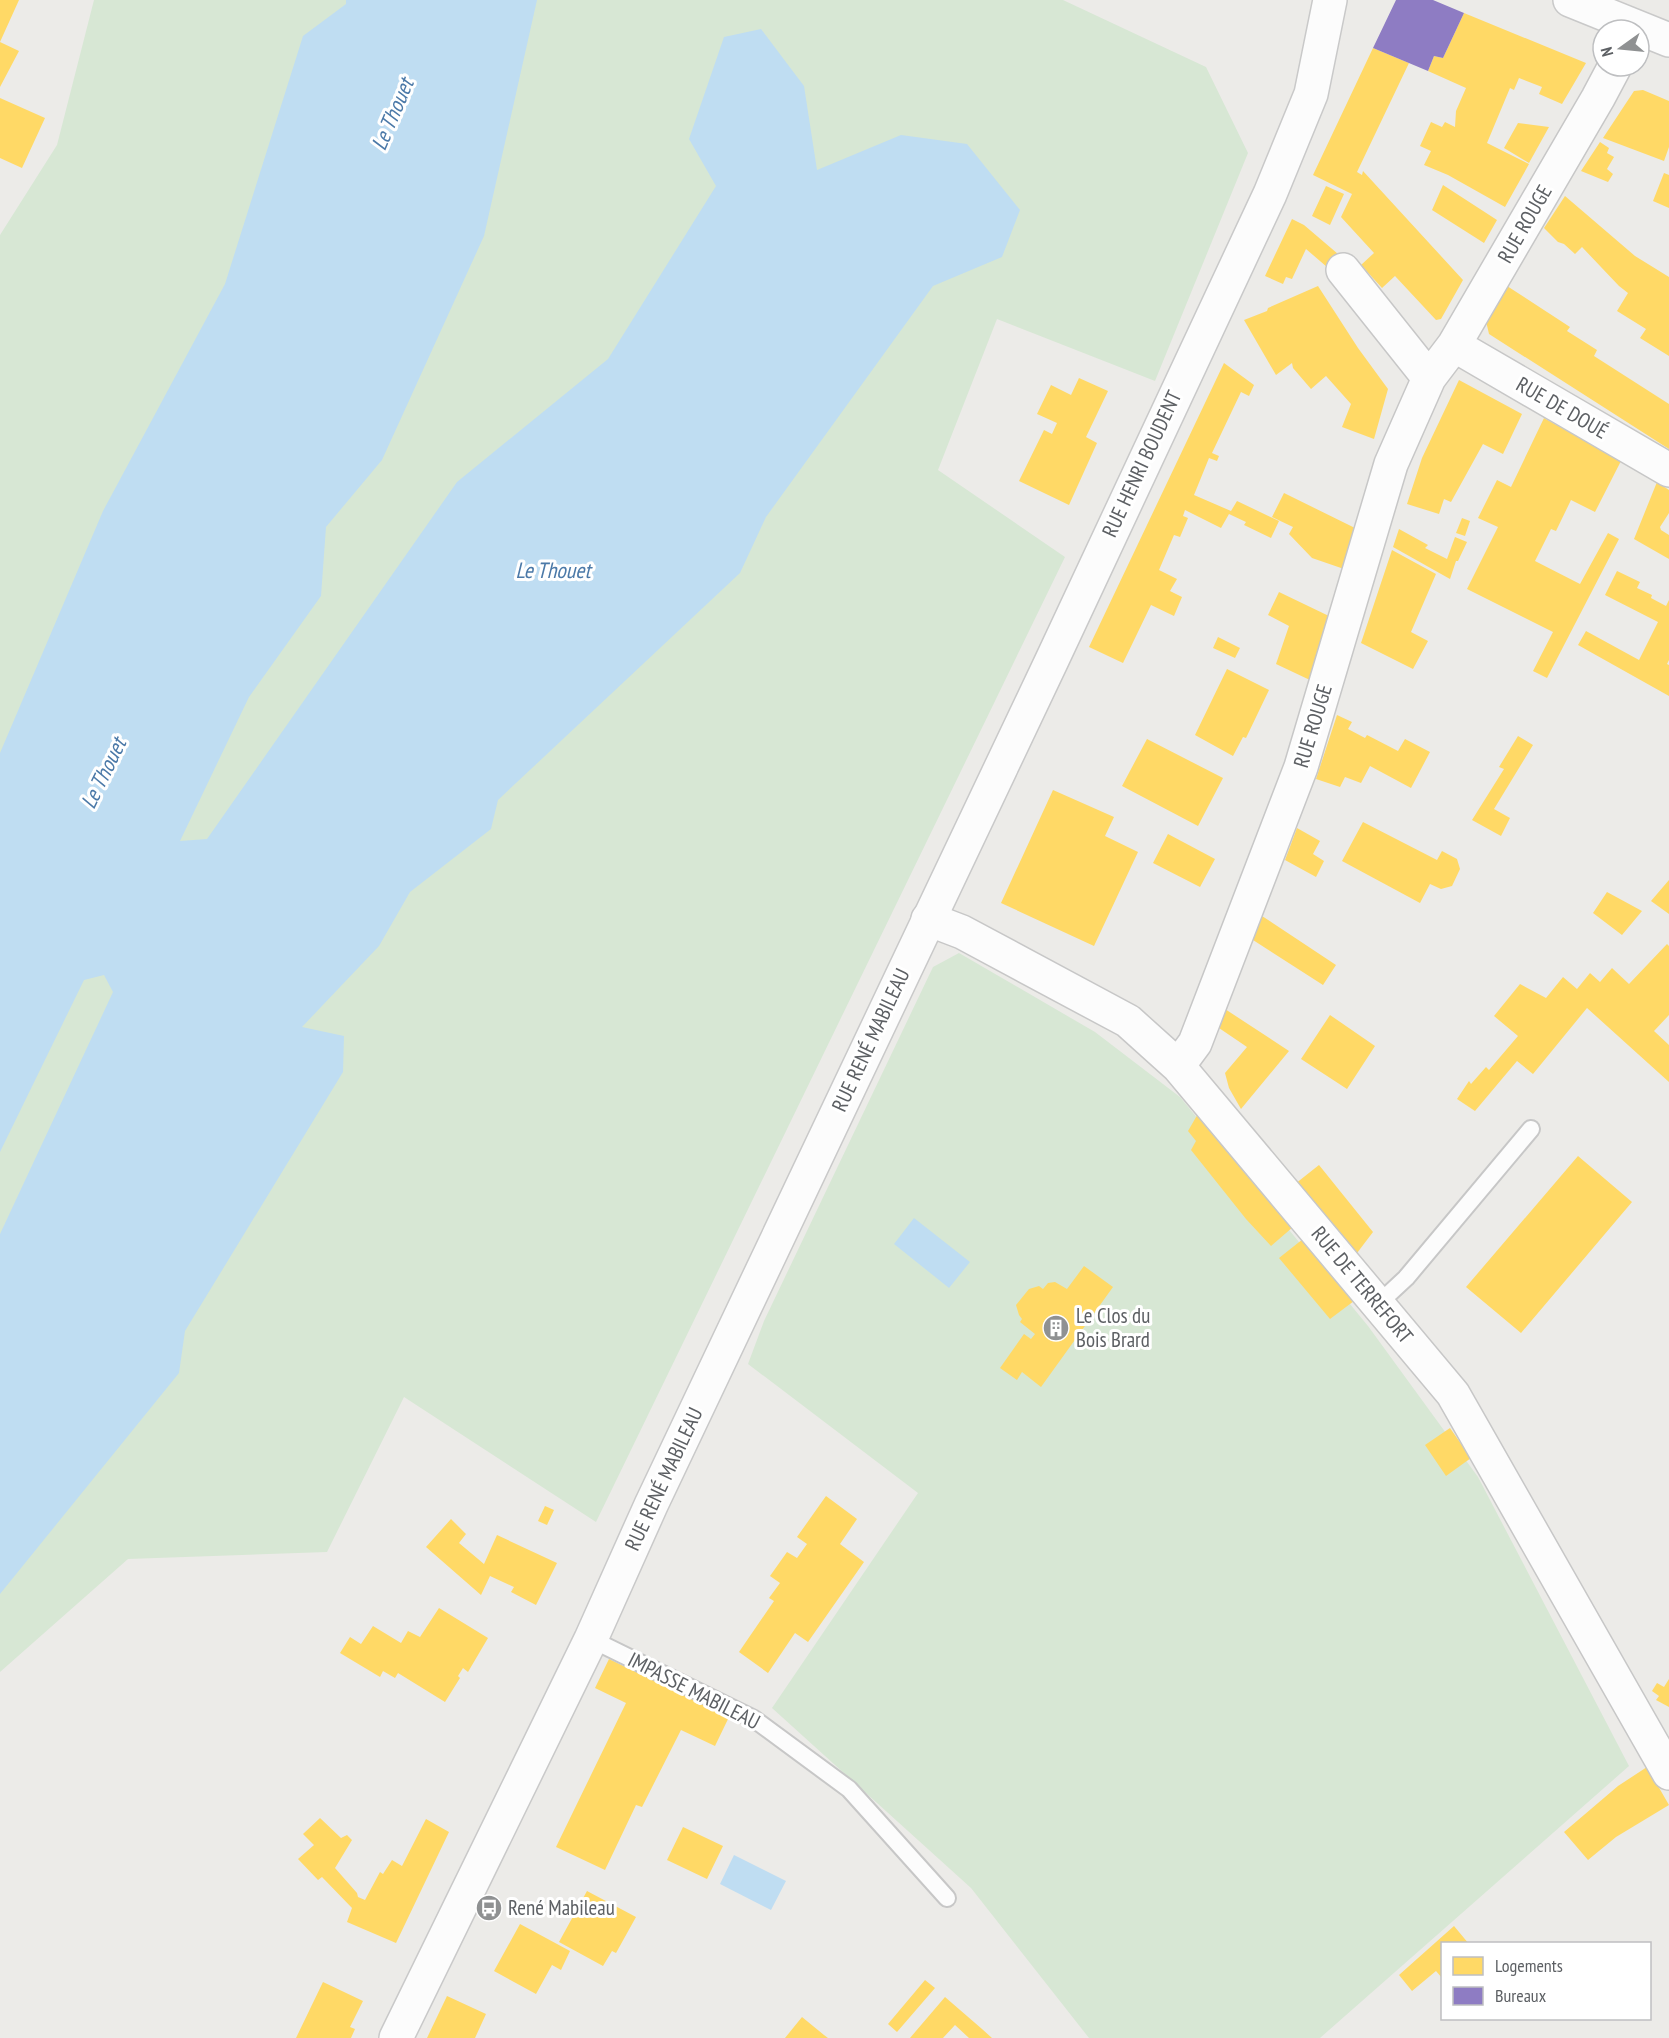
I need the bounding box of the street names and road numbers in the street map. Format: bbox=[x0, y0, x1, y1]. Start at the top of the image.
street label: RUE ROUGE bbox=[1491, 180, 1558, 268]
street label: RUE DE DOUÉ bbox=[1512, 371, 1613, 445]
street label: RUE HENRI BOUDENT bbox=[1096, 386, 1188, 541]
street label: RUE ROUGE bbox=[1287, 681, 1338, 771]
street label: RUE RENÉ MABILEAU bbox=[826, 964, 916, 1116]
street label: RUE DE TERREFORT bbox=[1306, 1221, 1420, 1349]
street label: RUE RENÉ MABILEAU bbox=[619, 1403, 709, 1555]
street label: IMPASSE MABILEAU bbox=[624, 1646, 765, 1735]

